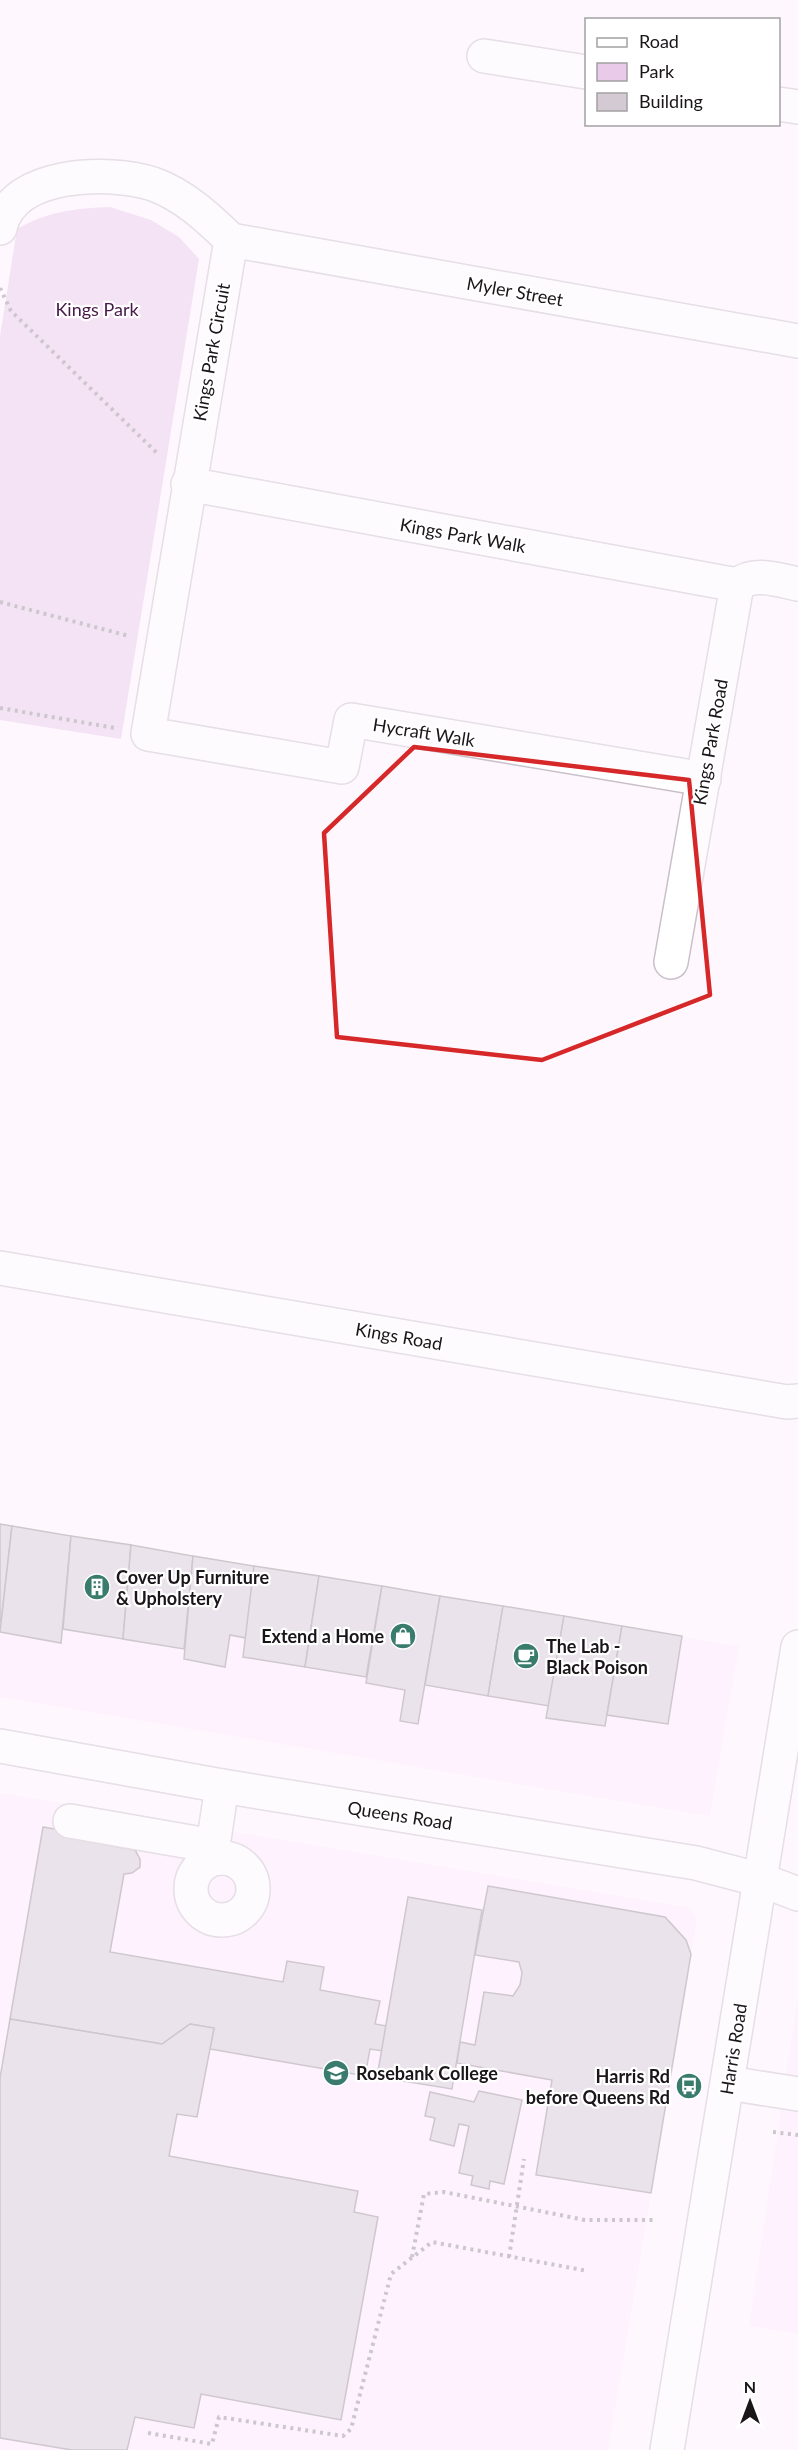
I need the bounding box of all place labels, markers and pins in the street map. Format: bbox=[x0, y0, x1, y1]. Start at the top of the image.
place label: Cover Up Furniture & Upholstery bbox=[116, 1566, 269, 1609]
building icon: Cover Up Furniture & Upholstery bbox=[82, 1572, 112, 1602]
shop icon: Extend a Home bbox=[388, 1621, 418, 1651]
place label: Extend a Home bbox=[261, 1625, 384, 1647]
place label: The Lab - Black Poison bbox=[546, 1635, 648, 1678]
cafe icon: The Lab - Black Poison bbox=[511, 1641, 541, 1671]
school or university icon: Rosebank College bbox=[321, 2058, 351, 2088]
place label: Rosebank College bbox=[356, 2062, 498, 2084]
place label: Harris Rd before Queens Rd bbox=[526, 2065, 670, 2108]
bus stop icon: Harris Rd before Queens Rd bbox=[674, 2071, 704, 2101]

